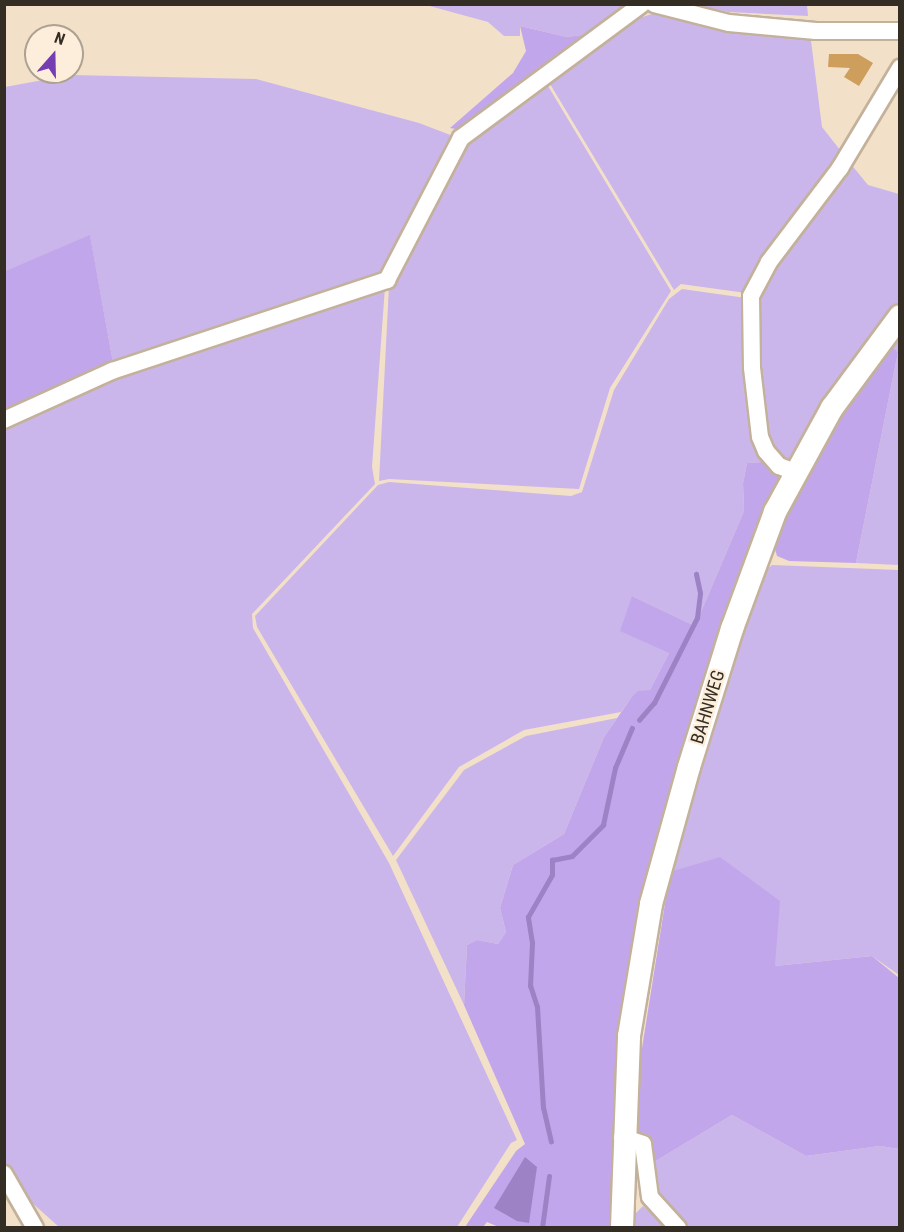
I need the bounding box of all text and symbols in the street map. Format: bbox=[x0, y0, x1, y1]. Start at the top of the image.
north arrow bbox=[24, 24, 84, 84]
text: N bbox=[52, 28, 67, 49]
street label: BAHNWEG bbox=[687, 668, 729, 746]

